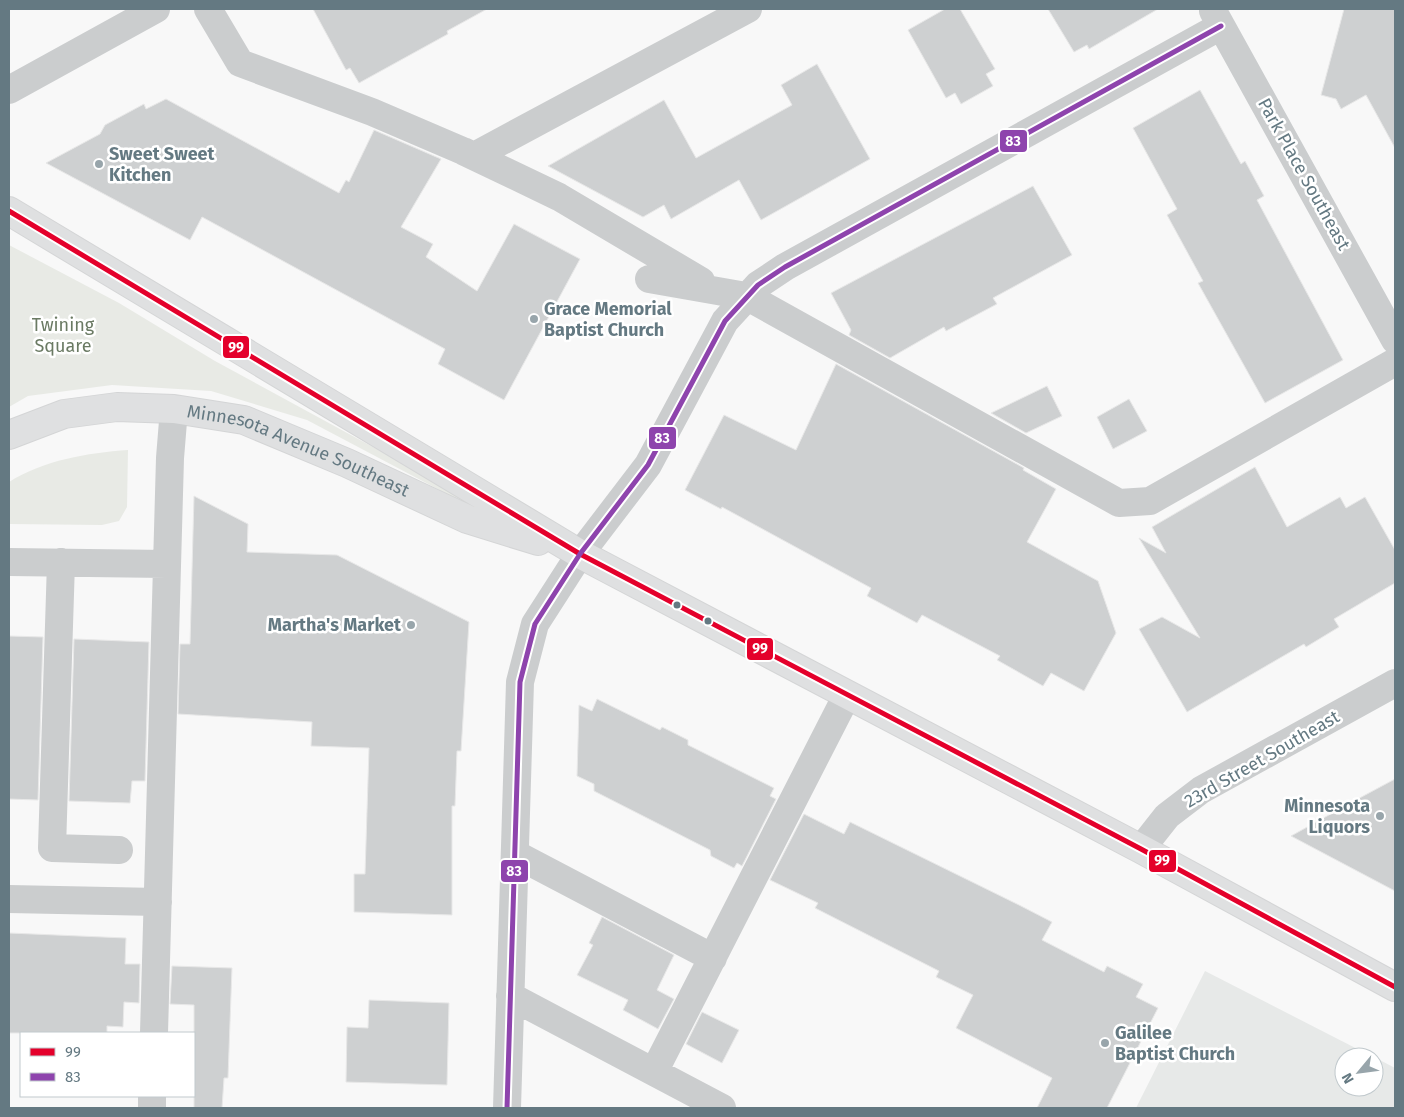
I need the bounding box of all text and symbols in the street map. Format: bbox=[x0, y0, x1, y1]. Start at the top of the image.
street label: Park Place Southeast bbox=[1253, 94, 1355, 254]
line badge: 83 bbox=[999, 129, 1028, 153]
text: 83 bbox=[1005, 133, 1021, 150]
place label: Sweet Sweet Kitchen bbox=[109, 143, 216, 186]
marker: Sweet Sweet Kitchen bbox=[93, 158, 105, 170]
place label: Grace Memorial Baptist Church bbox=[544, 298, 672, 341]
marker: Grace Memorial Baptist Church bbox=[528, 313, 540, 325]
park label: Twining Square bbox=[32, 314, 95, 357]
line badge: 99 bbox=[222, 335, 250, 359]
text: 99 bbox=[228, 339, 244, 356]
street label: Minnesota Avenue Southeast bbox=[185, 400, 413, 502]
line badge: 83 bbox=[648, 426, 677, 450]
text: 83 bbox=[654, 430, 670, 447]
unlabelled marker bbox=[672, 600, 682, 610]
place label: Martha's Market bbox=[268, 614, 402, 636]
unlabelled marker bbox=[703, 616, 713, 626]
marker: Martha's Market bbox=[405, 619, 417, 631]
line badge: 99 bbox=[746, 637, 774, 661]
text: 99 bbox=[752, 640, 768, 657]
street label: 23rd Street Southeast bbox=[1181, 705, 1344, 812]
place label: Minnesota Liquors bbox=[1284, 795, 1370, 838]
marker: Minnesota Liquors bbox=[1374, 810, 1386, 822]
line badge: 99 bbox=[1148, 849, 1177, 873]
text: 99 bbox=[1154, 852, 1170, 869]
line badge: 83 bbox=[500, 859, 529, 883]
text: 83 bbox=[506, 863, 522, 880]
place label: Galilee Baptist Church bbox=[1115, 1022, 1235, 1065]
legend bbox=[20, 1032, 195, 1097]
marker: Galilee Baptist Church bbox=[1099, 1037, 1111, 1049]
text: 99 bbox=[65, 1043, 81, 1061]
north arrow bbox=[1334, 1047, 1384, 1097]
text: 83 bbox=[65, 1068, 81, 1086]
text: N bbox=[1338, 1070, 1358, 1086]

